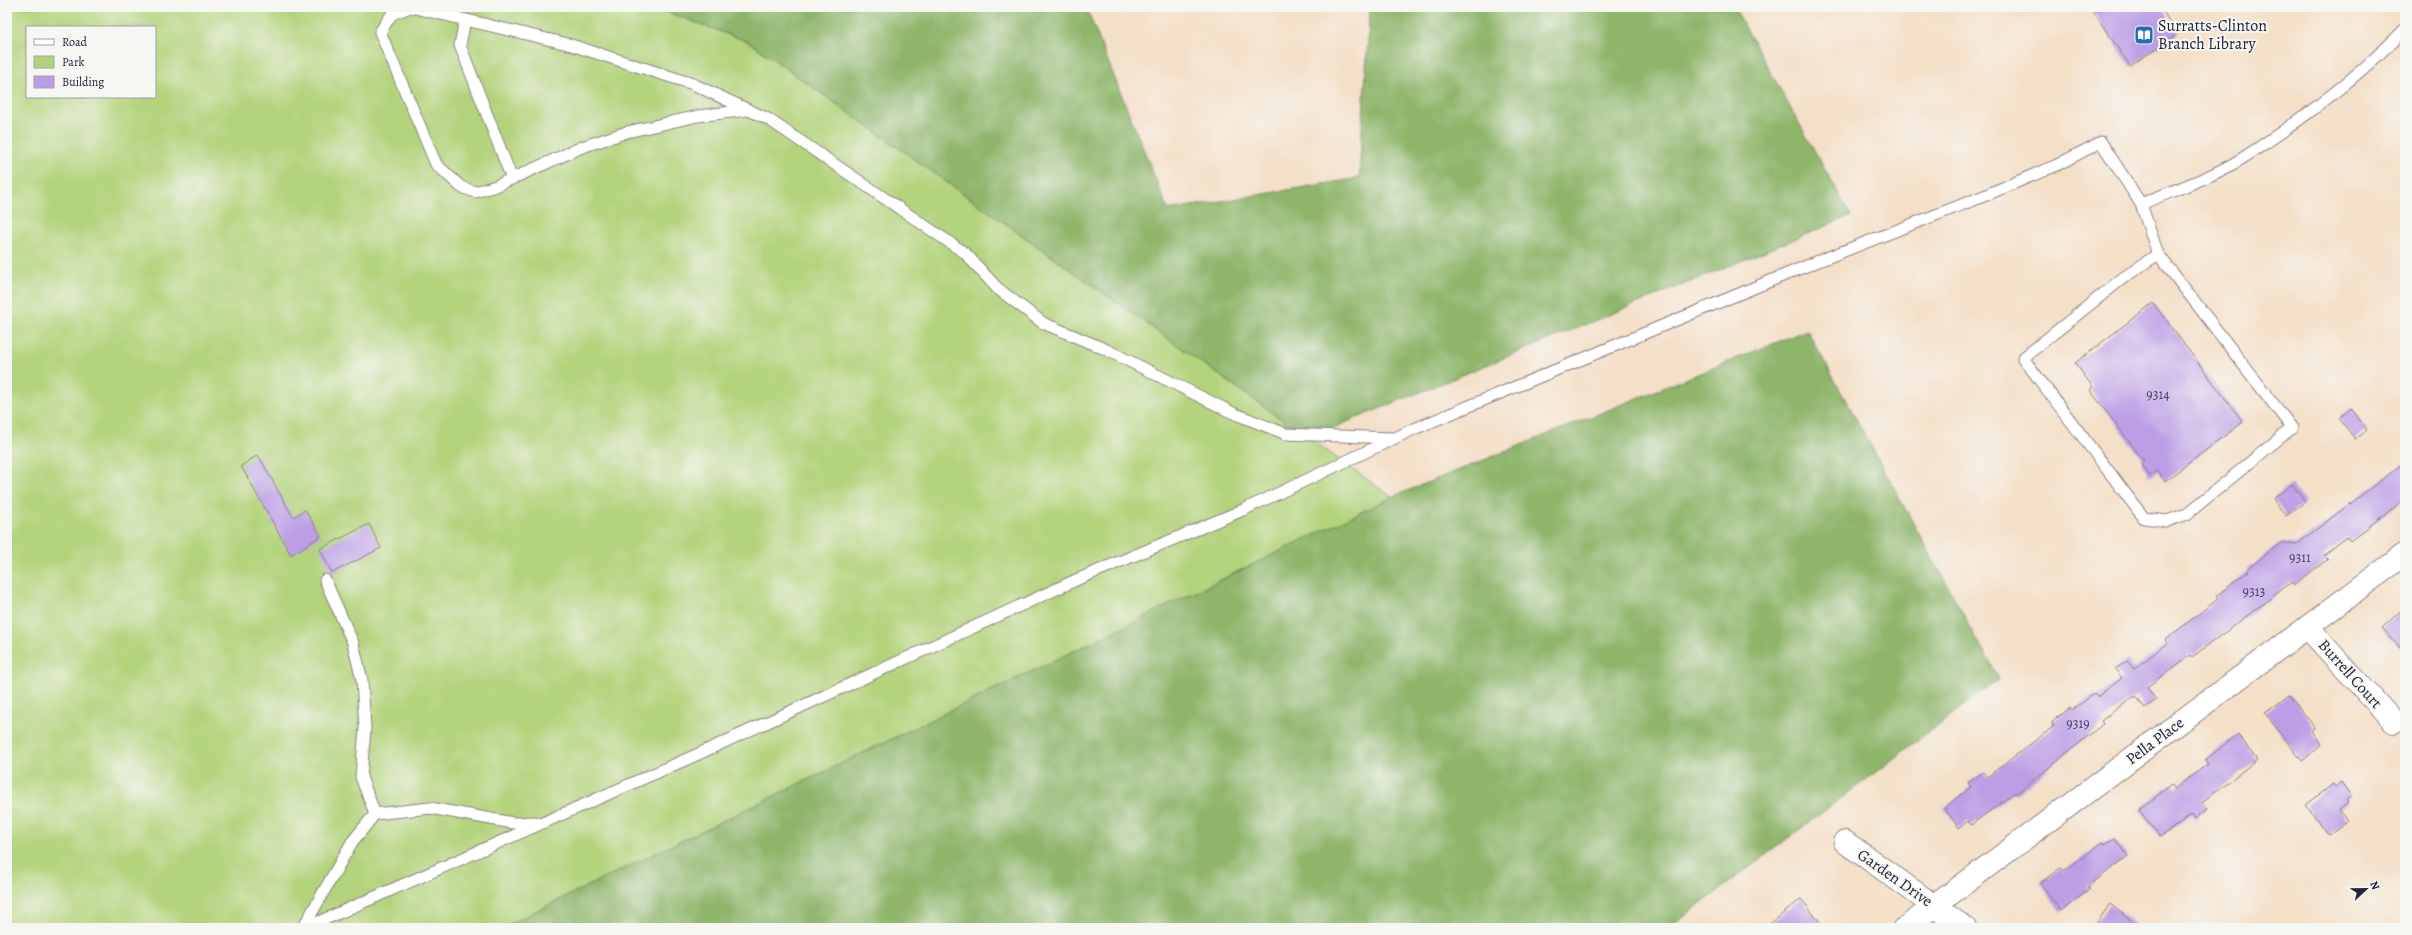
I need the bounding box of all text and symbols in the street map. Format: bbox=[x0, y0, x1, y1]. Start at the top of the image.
place label: Surratts-Clinton Branch Library bbox=[2158, 15, 2267, 55]
library icon: Surratts-Clinton Branch Library bbox=[2133, 24, 2155, 46]
legend bbox=[26, 26, 156, 98]
text: Road bbox=[62, 34, 88, 50]
text: Park bbox=[62, 54, 85, 70]
text: Building bbox=[62, 74, 104, 90]
house number: 9314 bbox=[2146, 385, 2170, 404]
house number: 9311 bbox=[2289, 548, 2311, 567]
house number: 9313 bbox=[2243, 582, 2266, 601]
street label: Burrell Court bbox=[2313, 635, 2387, 713]
street label: Pella Place bbox=[2121, 712, 2189, 770]
house number: 9319 bbox=[2066, 714, 2090, 733]
street label: Garden Drive bbox=[1853, 844, 1937, 912]
north arrow bbox=[2346, 869, 2386, 909]
text: N bbox=[2366, 879, 2383, 892]

